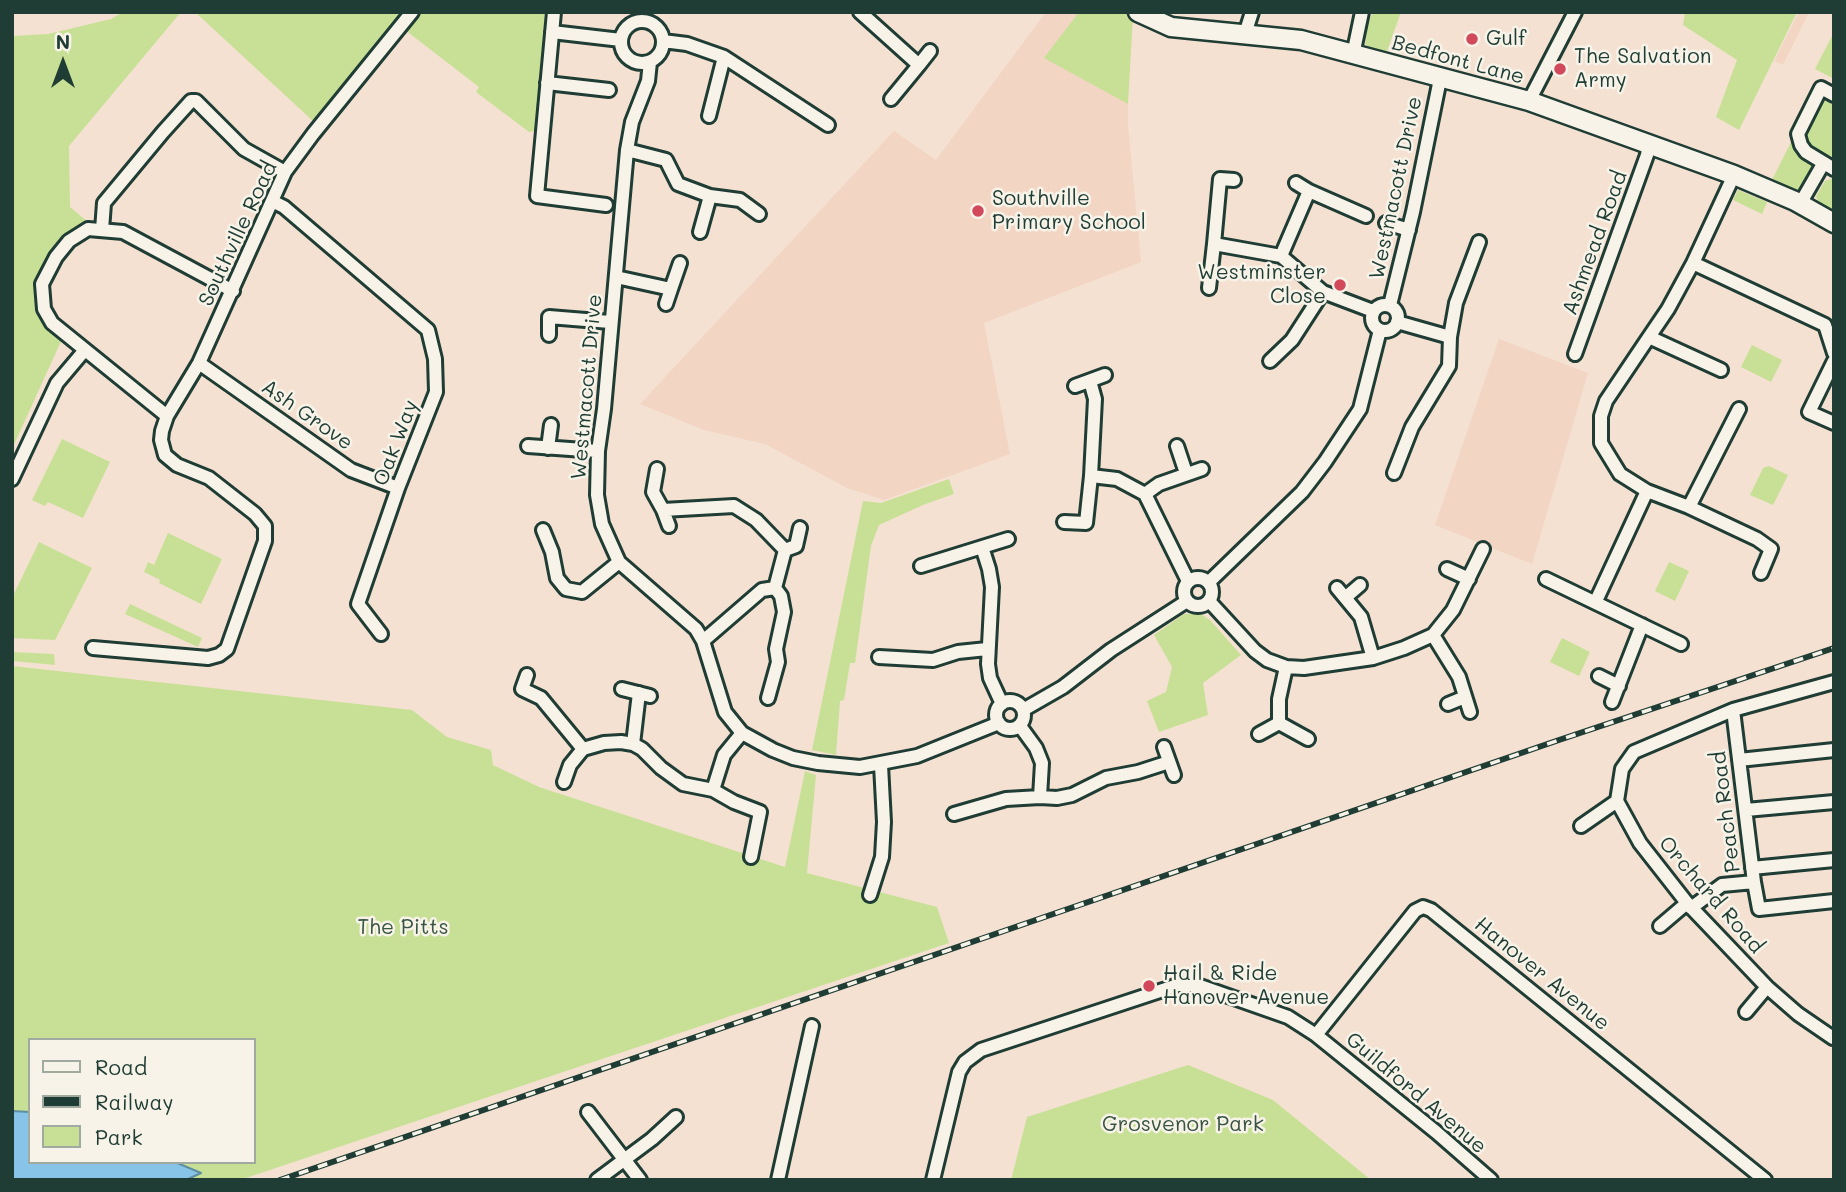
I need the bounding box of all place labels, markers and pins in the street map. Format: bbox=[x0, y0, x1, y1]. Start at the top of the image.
place label: Gulf bbox=[1486, 26, 1526, 52]
marker: Gulf bbox=[1464, 31, 1480, 47]
place label: The Salvation Army bbox=[1574, 44, 1711, 94]
marker: The Salvation Army bbox=[1552, 61, 1568, 77]
place label: Southville Primary School bbox=[992, 186, 1146, 236]
marker: Southville Primary School bbox=[970, 203, 986, 219]
place label: Westminster Close bbox=[1197, 260, 1326, 310]
marker: Westminster Close bbox=[1332, 277, 1348, 293]
place label: Hail & Ride Hanover Avenue bbox=[1163, 961, 1329, 1011]
marker: Hail & Ride Hanover Avenue bbox=[1141, 978, 1157, 994]

